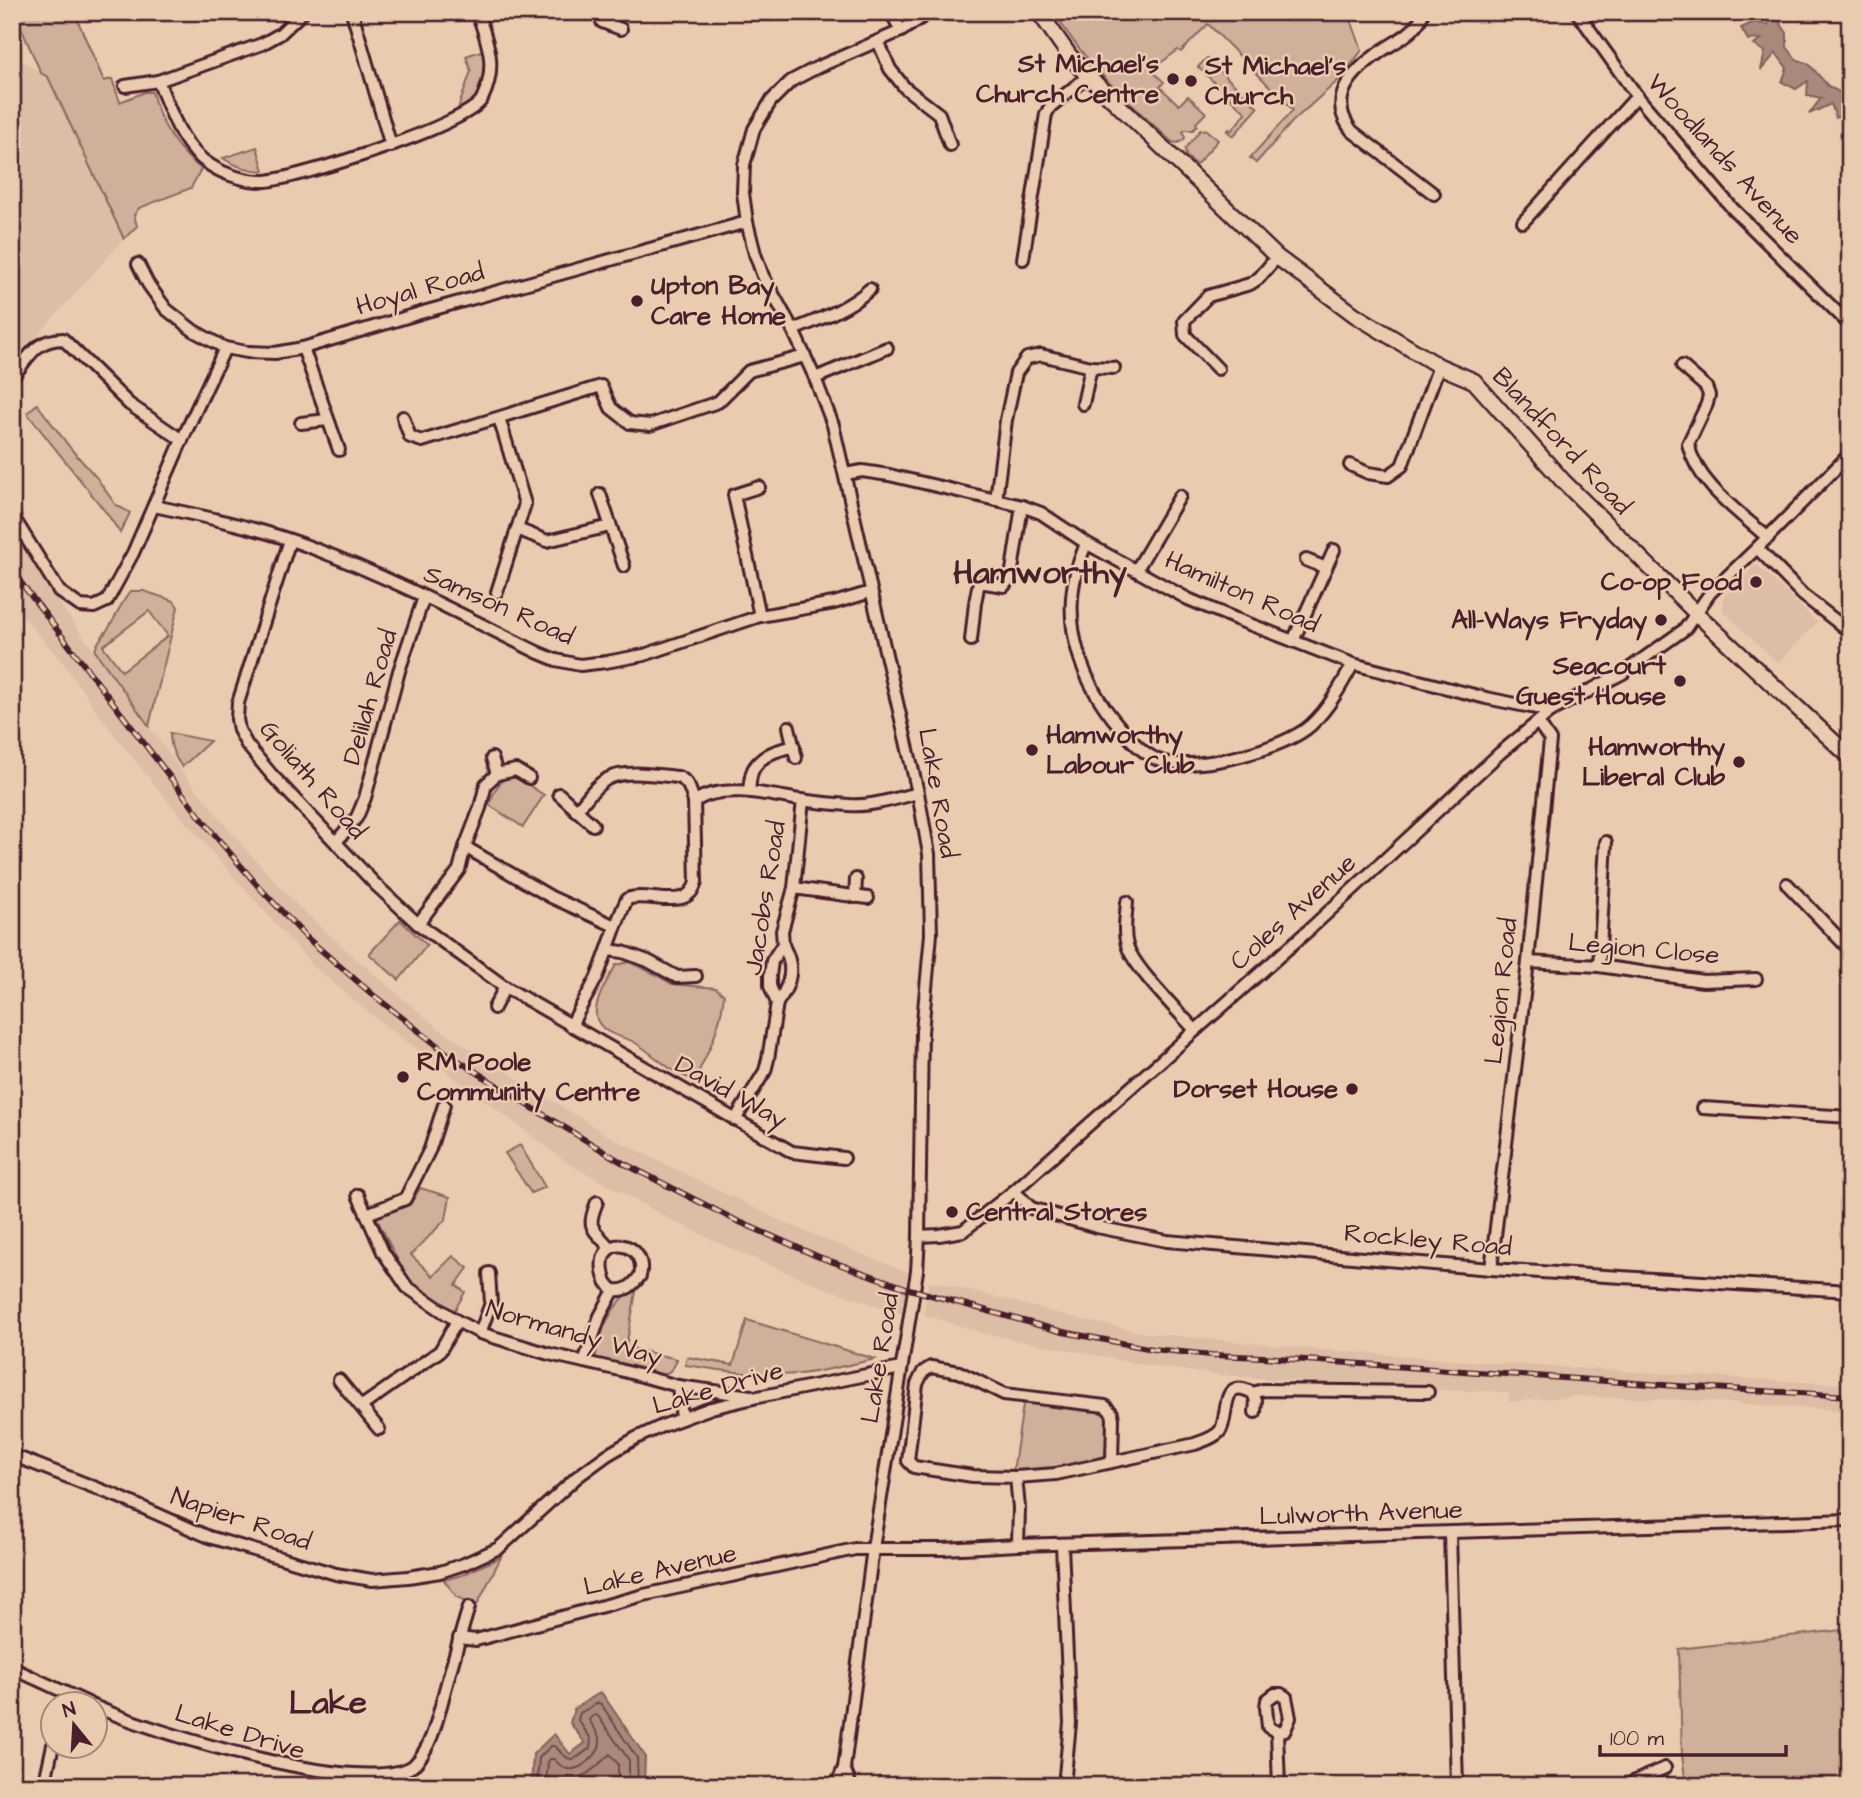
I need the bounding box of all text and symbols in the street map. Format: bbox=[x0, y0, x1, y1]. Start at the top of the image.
place label: St Michael's Church Centre bbox=[976, 46, 1159, 112]
place label: St Michael's Church bbox=[1204, 48, 1346, 114]
street label: Woodlands Avenue bbox=[1638, 66, 1812, 252]
marker: St Michael's Church Centre bbox=[1165, 71, 1181, 87]
marker: St Michael's Church bbox=[1183, 73, 1199, 89]
street label: Hoyal Road bbox=[352, 253, 489, 326]
place label: Upton Bay Care Home bbox=[651, 268, 786, 334]
marker: Upton Bay Care Home bbox=[629, 293, 645, 309]
street label: Blandford Road bbox=[1484, 359, 1640, 523]
street label: Hamilton Road bbox=[1159, 542, 1325, 642]
district label: Hamworthy bbox=[953, 550, 1128, 598]
street label: Samson Road bbox=[418, 556, 580, 654]
place label: Co-op Food bbox=[1601, 564, 1743, 600]
marker: Co-op Food bbox=[1748, 574, 1764, 590]
place label: All-Ways Fryday bbox=[1451, 602, 1648, 641]
marker: All-Ways Fryday bbox=[1653, 612, 1669, 628]
street label: Delilah Road bbox=[334, 625, 406, 769]
place label: Seacourt Guest House bbox=[1516, 648, 1666, 714]
marker: Seacourt Guest House bbox=[1672, 673, 1688, 689]
street label: Goliath Road bbox=[251, 713, 375, 847]
place label: Hamworthy Labour Club bbox=[1046, 717, 1195, 783]
street label: Lake Road bbox=[909, 725, 967, 861]
place label: Hamworthy Liberal Club bbox=[1582, 729, 1726, 795]
marker: Hamworthy Labour Club bbox=[1024, 742, 1040, 758]
marker: Hamworthy Liberal Club bbox=[1731, 754, 1747, 770]
street label: Jacobs Road bbox=[735, 818, 795, 978]
street label: Coles Avenue bbox=[1222, 845, 1364, 979]
street label: Legion Road bbox=[1475, 916, 1529, 1066]
street label: Legion Close bbox=[1567, 924, 1721, 976]
place label: RM Poole Community Centre bbox=[417, 1044, 640, 1113]
street label: David Way bbox=[667, 1046, 794, 1139]
marker: RM Poole Community Centre bbox=[395, 1069, 411, 1085]
place label: Dorset House bbox=[1173, 1071, 1338, 1107]
marker: Dorset House bbox=[1344, 1081, 1360, 1097]
place label: Central Stores bbox=[966, 1194, 1147, 1230]
marker: Central Stores bbox=[944, 1204, 960, 1220]
street label: Rockley Road bbox=[1343, 1215, 1513, 1267]
street label: Lake Road bbox=[852, 1290, 908, 1426]
street label: Normandy Way bbox=[481, 1291, 666, 1377]
street label: Lake Drive bbox=[648, 1352, 788, 1424]
street label: Napier Road bbox=[166, 1478, 316, 1560]
street label: Lulworth Avenue bbox=[1259, 1491, 1463, 1535]
street label: Lake Avenue bbox=[580, 1535, 740, 1605]
district label: Lake bbox=[289, 1680, 367, 1726]
north arrow bbox=[38, 1689, 108, 1759]
street label: Lake Drive bbox=[170, 1695, 310, 1769]
text: N bbox=[59, 1696, 79, 1725]
scale bar bbox=[1600, 1714, 1785, 1758]
text: 100 m bbox=[1610, 1724, 1665, 1753]

